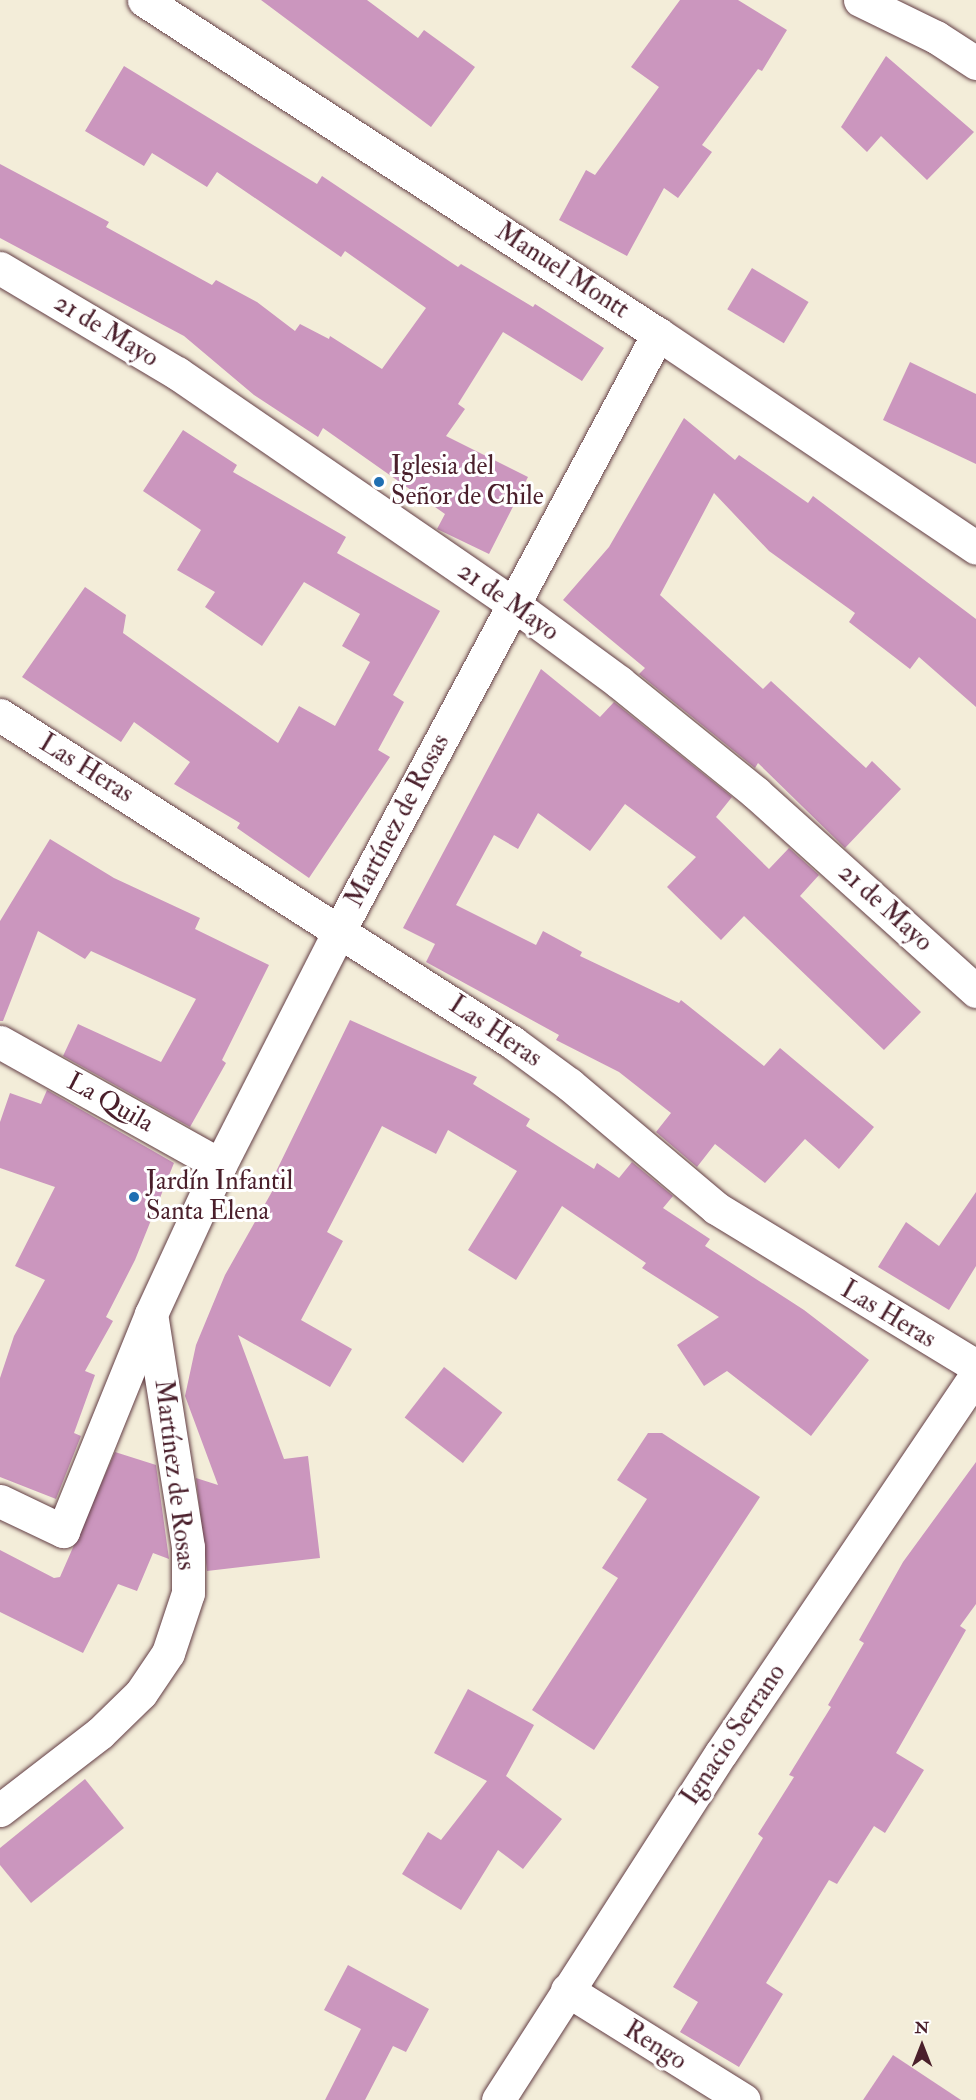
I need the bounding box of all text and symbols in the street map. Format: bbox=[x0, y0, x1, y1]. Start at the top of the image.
street label: Manuel Montt bbox=[489, 216, 635, 326]
street label: 21 de Mayo bbox=[48, 288, 164, 374]
place label: Iglesia del Señor de Chile bbox=[391, 451, 543, 512]
marker: Iglesia del Señor de Chile bbox=[372, 475, 386, 489]
street label: 21 de Mayo bbox=[451, 556, 565, 648]
street label: Las Heras bbox=[33, 728, 139, 810]
street label: Martínez de Rosas bbox=[339, 729, 457, 913]
street label: 21 de Mayo bbox=[831, 858, 939, 958]
street label: Las Heras bbox=[443, 990, 547, 1074]
street label: La Quila bbox=[61, 1066, 159, 1140]
place label: Jardín Infantil Santa Elena bbox=[146, 1166, 293, 1228]
marker: Jardín Infantil Santa Elena bbox=[127, 1190, 141, 1204]
street label: Las Heras bbox=[835, 1275, 941, 1355]
street label: Martínez de Rosas bbox=[147, 1378, 201, 1572]
street label: Ignacio Serrano bbox=[675, 1658, 793, 1812]
street label: Rengo bbox=[618, 2015, 692, 2077]
north arrow bbox=[892, 2016, 952, 2076]
text: N bbox=[915, 2018, 929, 2038]

